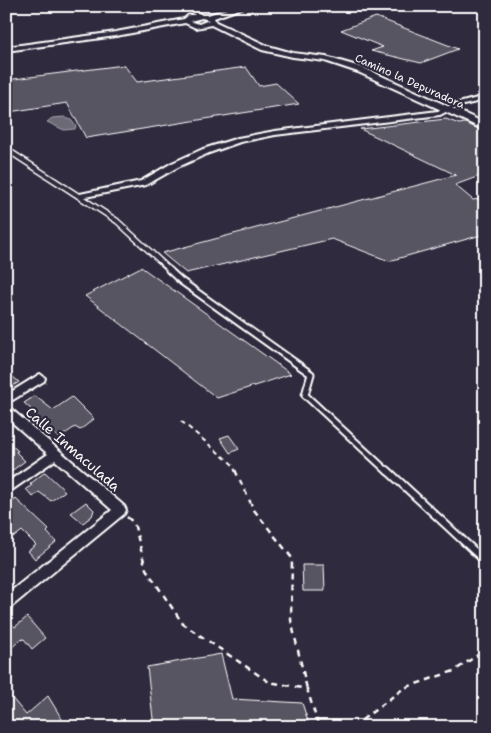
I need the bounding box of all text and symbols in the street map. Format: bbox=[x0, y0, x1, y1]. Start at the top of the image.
street label: Camino la Depuradora bbox=[353, 51, 467, 112]
street label: Calle Inmaculada bbox=[22, 403, 124, 495]

